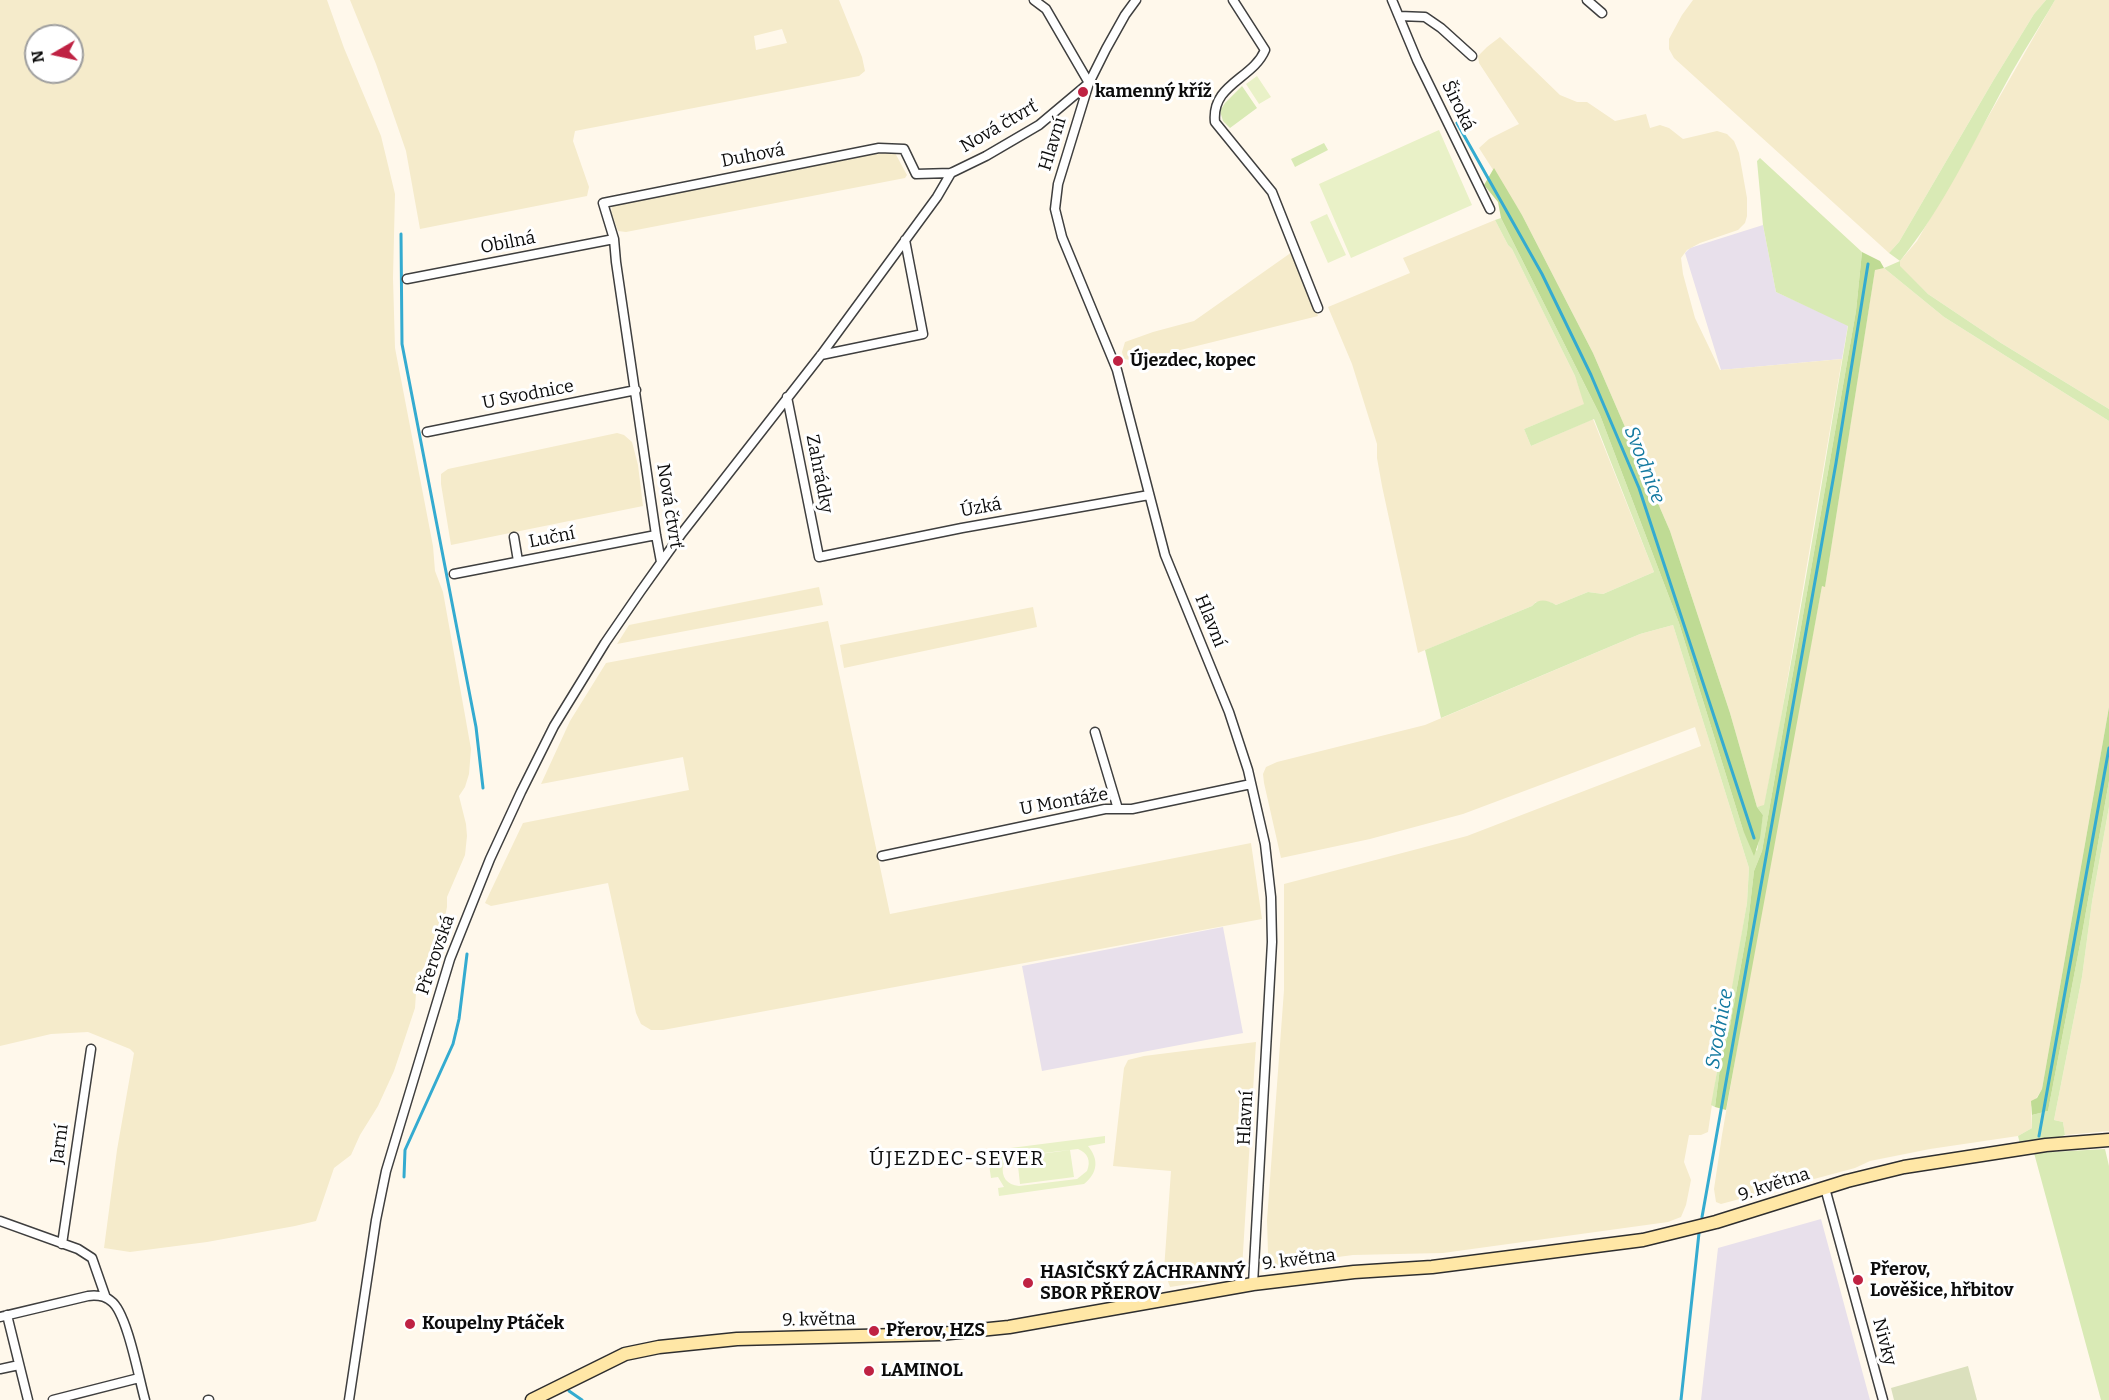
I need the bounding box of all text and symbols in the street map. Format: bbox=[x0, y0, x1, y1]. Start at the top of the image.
north arrow bbox=[24, 24, 84, 84]
text: N bbox=[27, 49, 48, 64]
street label: Široká bbox=[1437, 77, 1479, 135]
place label: kamenný kříž bbox=[1095, 81, 1212, 103]
marker: kamenný kříž bbox=[1076, 85, 1090, 99]
street label: Nová čtvrť bbox=[956, 96, 1042, 158]
street label: Hlavní bbox=[1035, 115, 1071, 173]
street label: Duhová bbox=[719, 139, 787, 173]
street label: Obilná bbox=[479, 227, 537, 259]
place label: Újezdec, kopec bbox=[1130, 350, 1256, 372]
marker: Újezdec, kopec bbox=[1111, 354, 1125, 368]
street label: U Svodnice bbox=[480, 376, 576, 414]
water label: Svodnice bbox=[1618, 423, 1670, 507]
street label: Zahrádky bbox=[801, 433, 837, 515]
street label: Nová čtvrť bbox=[652, 462, 686, 550]
street label: Úzká bbox=[959, 494, 1003, 522]
street label: Luční bbox=[527, 523, 577, 553]
street label: Hlavní bbox=[1190, 592, 1230, 650]
street label: U Montáže bbox=[1018, 784, 1110, 820]
street label: Přerovská bbox=[412, 912, 460, 998]
water label: Svodnice bbox=[1701, 987, 1739, 1071]
street label: Hlavní bbox=[1234, 1090, 1258, 1146]
street label: Jarní bbox=[47, 1123, 73, 1165]
district label: ÚJEZDEC-SEVER bbox=[869, 1147, 1045, 1171]
street label: 9. května bbox=[1736, 1163, 1812, 1207]
street label: 9. května bbox=[1261, 1245, 1337, 1275]
place label: Přerov, Lověšice, hřbitov bbox=[1870, 1259, 2013, 1302]
place label: HASIČSKÝ ZÁCHRANNÝ SBOR PŘEROV bbox=[1040, 1262, 1245, 1304]
marker: Přerov, Lověšice, hřbitov bbox=[1851, 1273, 1865, 1287]
marker: HASIČSKÝ ZÁCHRANNÝ SBOR PŘEROV bbox=[1021, 1276, 1035, 1290]
street label: 9. května bbox=[782, 1309, 856, 1331]
place label: Koupelny Ptáček bbox=[422, 1313, 564, 1335]
street label: Nivky bbox=[1867, 1316, 1901, 1368]
marker: Koupelny Ptáček bbox=[403, 1317, 417, 1331]
place label: Přerov, HZS bbox=[886, 1320, 985, 1342]
marker: Přerov, HZS bbox=[867, 1324, 881, 1338]
place label: LAMINOL bbox=[881, 1360, 963, 1382]
marker: LAMINOL bbox=[862, 1364, 876, 1378]

